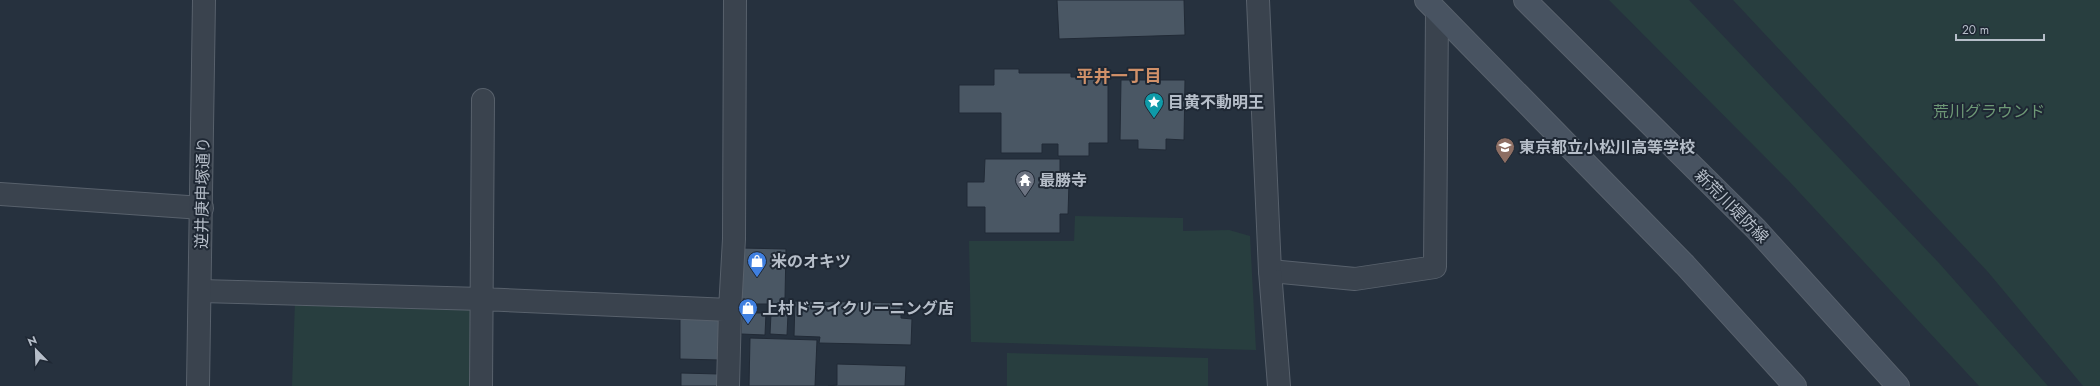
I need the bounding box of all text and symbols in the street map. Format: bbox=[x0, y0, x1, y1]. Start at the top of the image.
scale bar bbox=[1956, 16, 2044, 42]
text: 20 m bbox=[1962, 21, 1989, 39]
district label: 平井一丁目 bbox=[1077, 64, 1162, 88]
place icon: 目黄不動明王 bbox=[1143, 91, 1165, 119]
place label: 目黄不動明王 bbox=[1168, 91, 1264, 114]
park label: 荒川グラウンド bbox=[1933, 100, 2045, 123]
school or university icon: 東京都立小松川高等学校 bbox=[1494, 136, 1516, 164]
place label: 東京都立小松川高等学校 bbox=[1519, 136, 1695, 159]
street label: 逆井庚申塚通り bbox=[190, 137, 215, 249]
street label: 新荒川堤防線 bbox=[1690, 164, 1774, 248]
temple icon: 最勝寺 bbox=[1014, 169, 1036, 197]
place label: 最勝寺 bbox=[1039, 169, 1087, 192]
shop icon: 米のオキツ bbox=[746, 250, 768, 278]
place label: 米のオキツ bbox=[771, 250, 851, 273]
shop icon: 上村ドライクリーニング店 bbox=[737, 297, 759, 325]
place label: 上村ドライクリーニング店 bbox=[762, 297, 954, 320]
north arrow bbox=[16, 330, 56, 370]
text: N bbox=[25, 332, 39, 350]

